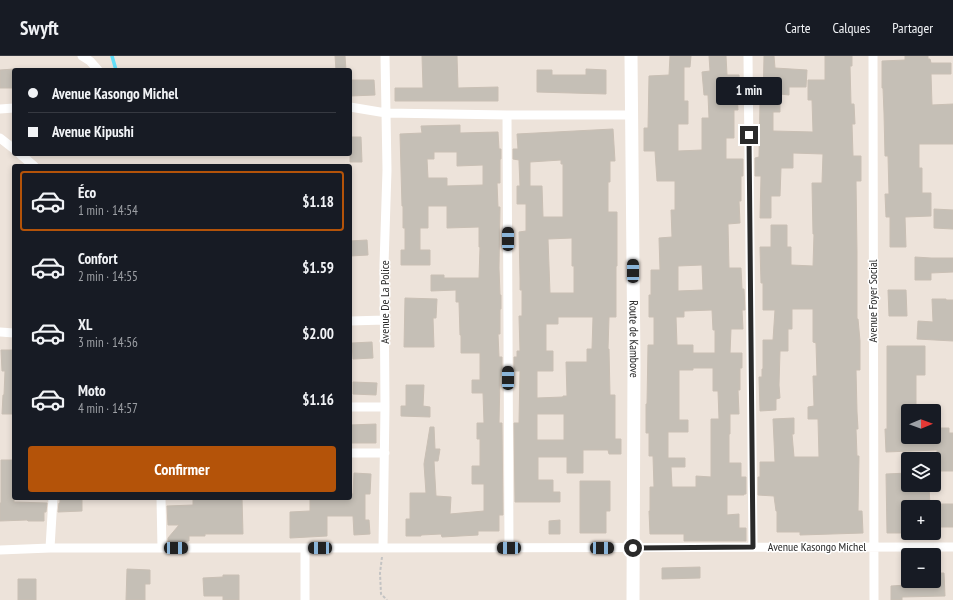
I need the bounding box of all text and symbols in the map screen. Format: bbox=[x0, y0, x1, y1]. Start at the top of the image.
text: Swyft bbox=[20, 16, 58, 40]
text: Carte bbox=[785, 19, 810, 37]
text: Calques bbox=[832, 19, 870, 37]
text: Partager bbox=[892, 19, 933, 37]
callout: 1 min bbox=[716, 77, 782, 105]
text: 1 min bbox=[736, 82, 762, 99]
text: Avenue Kasongo Michel bbox=[52, 84, 178, 103]
text: Avenue Kipushi bbox=[52, 122, 134, 141]
route end bbox=[740, 126, 758, 144]
icon: car bbox=[30, 183, 66, 219]
text: Éco bbox=[78, 183, 96, 202]
text: $1.18 bbox=[302, 192, 334, 211]
text: 1 min · 14:54 bbox=[78, 202, 138, 219]
car bbox=[502, 227, 514, 251]
icon: car bbox=[30, 249, 66, 285]
text: Confort bbox=[78, 249, 118, 268]
text: $1.59 bbox=[302, 258, 334, 277]
car bbox=[627, 259, 639, 283]
street label: Avenue Foyer Social bbox=[865, 259, 880, 343]
street label: Avenue De La Police bbox=[377, 260, 392, 344]
text: 2 min · 14:55 bbox=[78, 268, 138, 285]
street label: Route de Kambove bbox=[626, 300, 642, 378]
icon: car bbox=[30, 315, 66, 351]
text: XL bbox=[78, 315, 92, 334]
text: $2.00 bbox=[302, 324, 334, 343]
text: 3 min · 14:56 bbox=[78, 334, 138, 351]
car bbox=[502, 366, 514, 390]
icon: car bbox=[30, 381, 66, 417]
text: Moto bbox=[78, 381, 106, 400]
text: $1.16 bbox=[302, 390, 334, 409]
text: 4 min · 14:57 bbox=[78, 400, 138, 417]
north arrow bbox=[901, 404, 941, 444]
map controls bbox=[901, 404, 941, 588]
button: Confirmer bbox=[28, 446, 336, 492]
button: layers bbox=[901, 452, 941, 492]
button: + bbox=[901, 500, 941, 540]
route start bbox=[624, 539, 642, 557]
street label: Avenue Kasongo Michel bbox=[768, 539, 866, 554]
car bbox=[164, 542, 188, 554]
car bbox=[308, 542, 332, 554]
car bbox=[497, 542, 521, 554]
car bbox=[590, 542, 614, 554]
button: − bbox=[901, 548, 941, 588]

